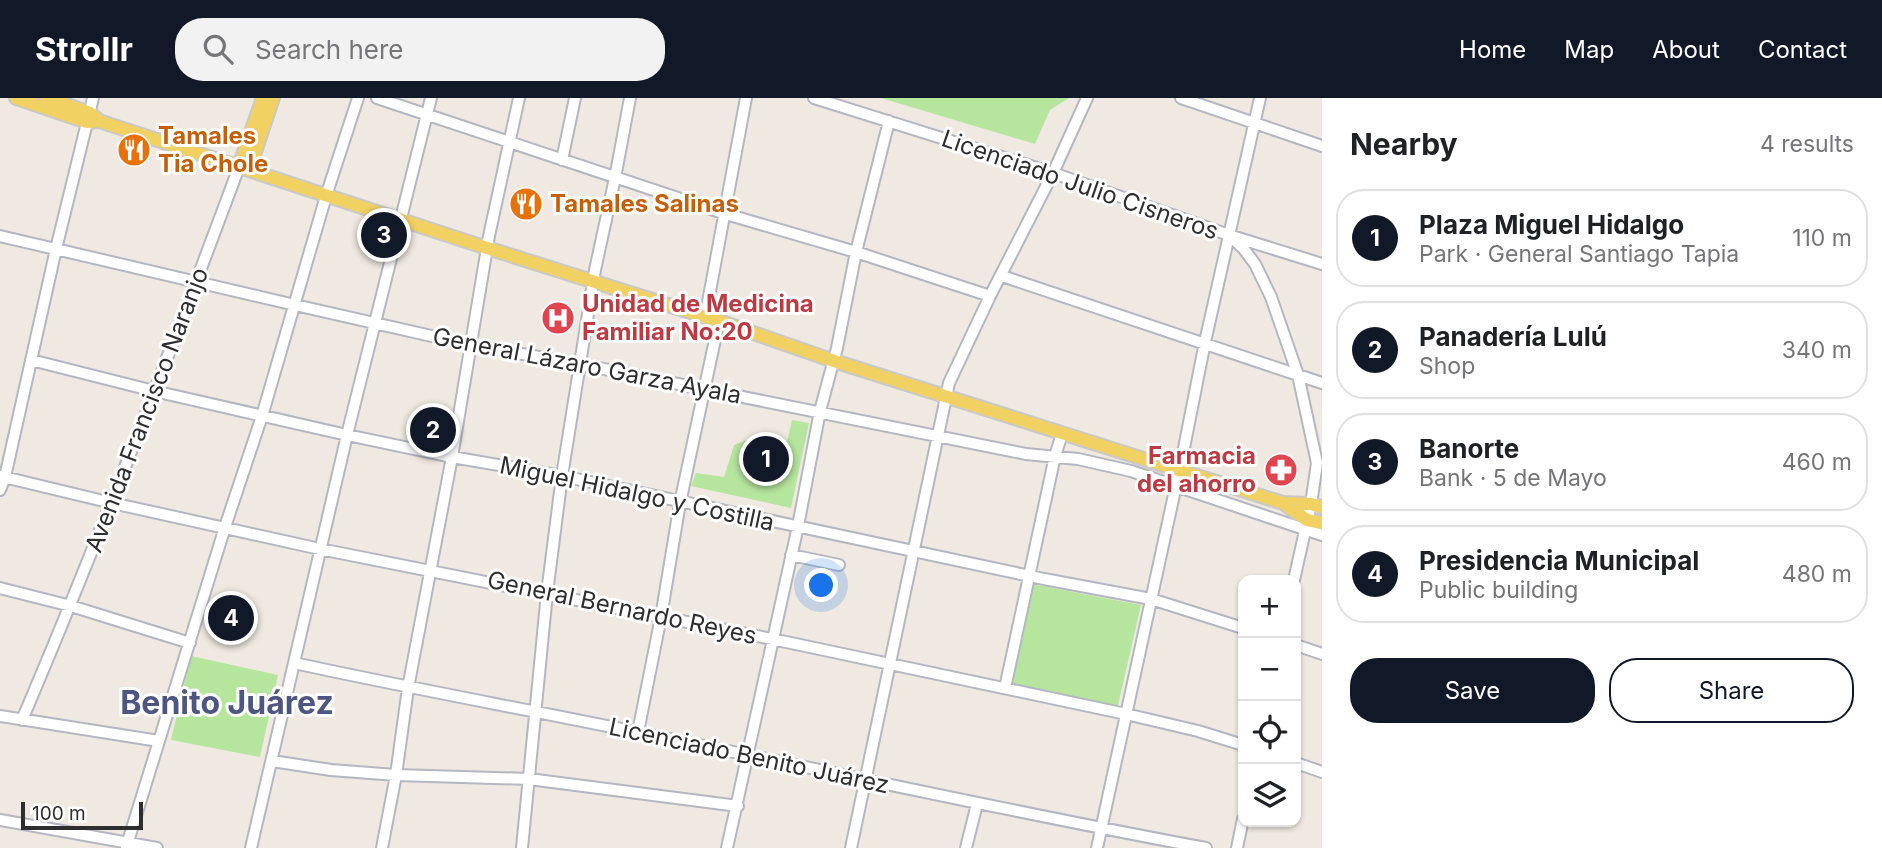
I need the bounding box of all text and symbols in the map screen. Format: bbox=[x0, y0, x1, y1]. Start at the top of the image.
search box bbox=[175, 18, 665, 81]
text: Strollr bbox=[35, 29, 133, 69]
icon: search bbox=[199, 30, 237, 68]
text: Search here bbox=[255, 34, 404, 65]
text: Home bbox=[1459, 35, 1526, 64]
text: Map bbox=[1564, 35, 1614, 64]
text: About bbox=[1652, 35, 1720, 64]
text: Contact bbox=[1758, 35, 1847, 64]
place label: Tamales Tia Chole bbox=[158, 121, 268, 178]
street label: Licenciado Julio Cisneros bbox=[938, 124, 1222, 246]
text: Nearby bbox=[1350, 126, 1458, 162]
text: 4 results bbox=[1760, 130, 1854, 158]
restaurant icon: Tamales Tia Chole bbox=[115, 131, 153, 169]
restaurant icon: Tamales Salinas bbox=[507, 185, 545, 223]
place label: Tamales Salinas bbox=[550, 189, 739, 218]
pin: 3 bbox=[361, 209, 407, 261]
text: Plaza Miguel Hidalgo bbox=[1419, 209, 1684, 240]
text: 1 bbox=[1370, 224, 1380, 252]
text: 110 m bbox=[1792, 224, 1852, 252]
text: Park · General Santiago Tapia bbox=[1419, 240, 1739, 268]
street label: Avenida Francisco Naranjo bbox=[79, 263, 214, 556]
place label: Unidad de Medicina Familiar No:20 bbox=[582, 289, 814, 346]
hospital icon: Unidad de Medicina Familiar No:20 bbox=[539, 299, 577, 337]
street label: General Lázaro Garza Ayala bbox=[430, 321, 744, 410]
text: Panadería Lulú bbox=[1419, 321, 1607, 352]
text: 2 bbox=[1368, 336, 1382, 364]
text: 340 m bbox=[1782, 336, 1852, 364]
text: Shop bbox=[1419, 352, 1475, 380]
pin: 2 bbox=[410, 404, 456, 456]
pin: 1 bbox=[743, 433, 789, 485]
text: Banorte bbox=[1419, 433, 1519, 464]
place label: Farmacia del ahorro bbox=[1137, 441, 1256, 498]
text: 3 bbox=[1368, 448, 1382, 476]
text: 460 m bbox=[1782, 448, 1852, 476]
street label: Miguel Hidalgo y Costilla bbox=[497, 450, 777, 537]
pharmacy icon: Farmacia del ahorro bbox=[1262, 451, 1300, 489]
text: Bank · 5 de Mayo bbox=[1419, 464, 1607, 492]
text: Presidencia Municipal bbox=[1419, 545, 1699, 576]
text: 4 bbox=[1367, 560, 1383, 588]
text: 480 m bbox=[1782, 560, 1852, 588]
street label: General Bernardo Reyes bbox=[485, 565, 759, 650]
your location bbox=[804, 568, 838, 602]
map controls bbox=[1238, 575, 1301, 827]
button: + bbox=[1238, 575, 1301, 638]
text: Public building bbox=[1419, 576, 1578, 604]
pin: 4 bbox=[208, 592, 254, 644]
button: − bbox=[1238, 638, 1301, 701]
button: Save bbox=[1350, 658, 1595, 723]
button: Share bbox=[1609, 658, 1854, 723]
district label: Benito Juárez bbox=[120, 683, 334, 722]
button: locate bbox=[1238, 701, 1301, 764]
street label: Licenciado Benito Juárez bbox=[606, 712, 892, 799]
button: layers bbox=[1238, 764, 1301, 827]
scale bar bbox=[21, 799, 144, 831]
text: 100 m bbox=[32, 802, 86, 825]

